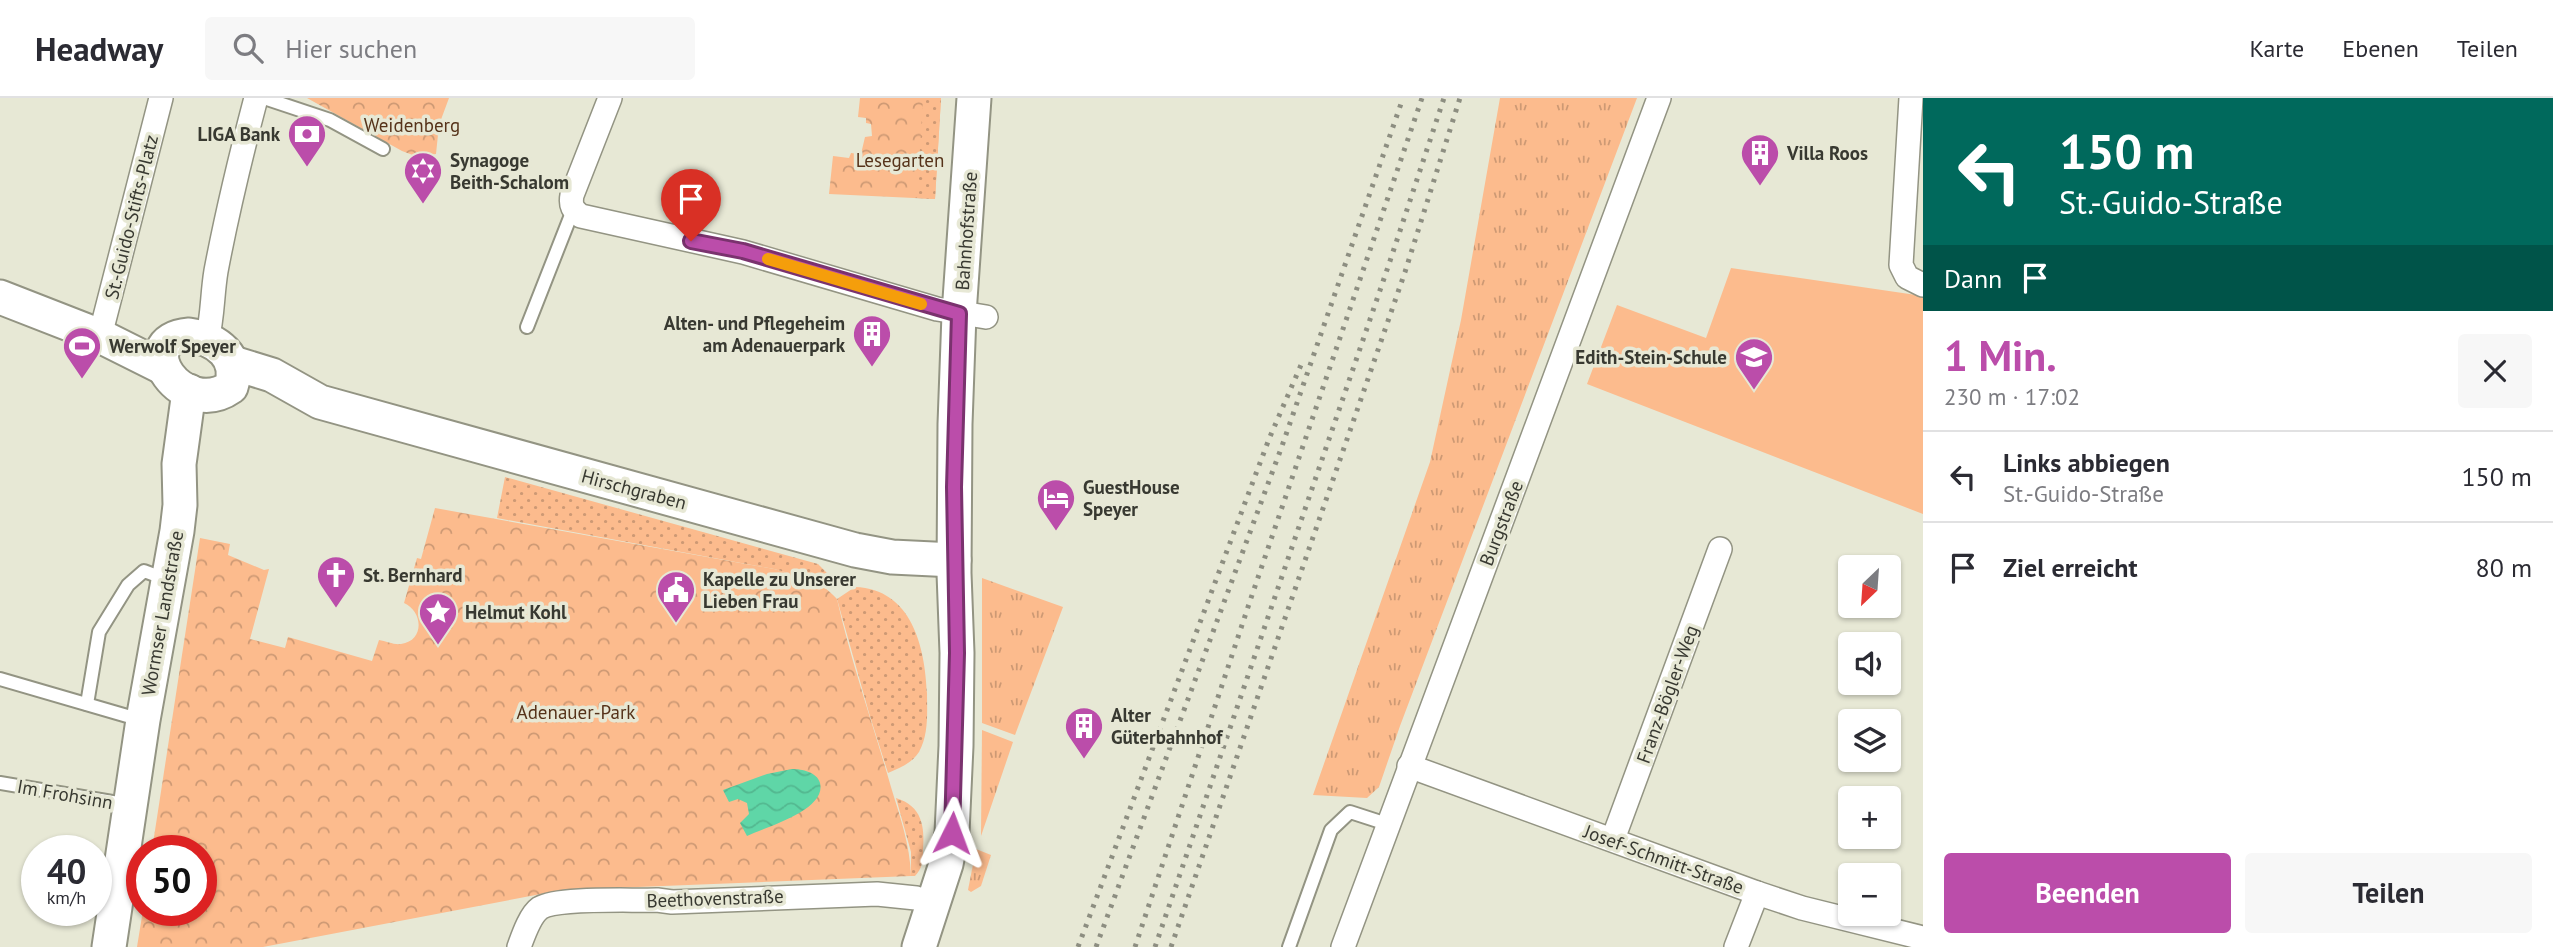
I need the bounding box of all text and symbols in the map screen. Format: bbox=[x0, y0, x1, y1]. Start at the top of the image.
search box bbox=[205, 17, 695, 80]
text: Headway bbox=[35, 27, 163, 70]
icon: search bbox=[229, 29, 267, 67]
text: Hier suchen bbox=[285, 32, 417, 65]
text: Karte bbox=[2250, 33, 2304, 64]
text: Ebenen bbox=[2342, 33, 2419, 64]
text: Teilen bbox=[2457, 33, 2518, 64]
bank icon: LIGA Bank bbox=[286, 113, 328, 168]
park label: Weidenberg bbox=[364, 113, 460, 137]
text: 150 m bbox=[2059, 119, 2194, 183]
place label: LIGA Bank bbox=[197, 122, 281, 146]
icon: left bbox=[1944, 126, 2035, 217]
street label: St.-Guido-Stifts-Platz bbox=[99, 132, 163, 302]
building icon: Villa Roos bbox=[1739, 132, 1781, 187]
place label: Villa Roos bbox=[1786, 141, 1868, 165]
place label: Synagoge Beith-Schalom bbox=[450, 148, 569, 194]
park label: Lesegarten bbox=[856, 148, 944, 172]
synagogue icon: Synagoge Beith-Schalom bbox=[402, 150, 444, 205]
pin bbox=[661, 169, 721, 241]
street label: Bahnhofstraße bbox=[950, 171, 982, 291]
icon: arrive bbox=[672, 180, 710, 218]
text: St.-Guido-Straße bbox=[2059, 181, 2283, 223]
icon: arrive bbox=[2016, 259, 2054, 297]
text: Dann bbox=[1944, 262, 2002, 295]
place label: Alten- und Pflegeheim am Adenauerpark bbox=[664, 311, 846, 357]
building icon: Alten- und Pflegeheim am Adenauerpark bbox=[851, 313, 893, 368]
sports icon: Werwolf Speyer bbox=[61, 325, 103, 380]
text: 1 Min. bbox=[1944, 328, 2057, 383]
place label: Werwolf Speyer bbox=[109, 334, 236, 358]
button: close bbox=[2458, 334, 2532, 408]
school or university icon: Edith-Stein-Schule bbox=[1733, 336, 1775, 391]
place label: Edith-Stein-Schule bbox=[1575, 345, 1727, 369]
text: 230 m · 17:02 bbox=[1944, 382, 2080, 411]
text: Links abbiegen bbox=[2003, 446, 2170, 479]
icon: left bbox=[1944, 458, 1982, 496]
text: 150 m bbox=[2461, 460, 2532, 493]
street label: Hirschgraben bbox=[579, 463, 689, 515]
place label: GuestHouse Speyer bbox=[1083, 475, 1180, 521]
hotel icon: GuestHouse Speyer bbox=[1035, 477, 1077, 532]
street label: Burgstraße bbox=[1474, 477, 1528, 569]
text: St.-Guido-Straße bbox=[2003, 479, 2164, 508]
street label: Wormser Landstraße bbox=[136, 529, 188, 697]
icon: arrive bbox=[1944, 549, 1982, 587]
text: Ziel erreicht bbox=[2003, 551, 2138, 584]
text: 80 m bbox=[2476, 551, 2532, 584]
church icon: St. Bernhard bbox=[315, 554, 357, 609]
north arrow bbox=[1838, 555, 1900, 618]
map controls bbox=[1838, 555, 1901, 926]
place label: St. Bernhard bbox=[363, 563, 462, 587]
place label: Kapelle zu Unserer Lieben Frau bbox=[703, 567, 856, 613]
public building icon: Kapelle zu Unserer Lieben Frau bbox=[655, 569, 697, 624]
place icon: Helmut Kohl bbox=[417, 591, 459, 646]
place label: Helmut Kohl bbox=[465, 600, 567, 624]
street label: Franz-Bögler-Weg bbox=[1631, 622, 1703, 766]
button: sound bbox=[1838, 632, 1901, 695]
park label: Adenauer-Park bbox=[517, 700, 635, 724]
place label: Alter Güterbahnhof bbox=[1111, 703, 1224, 749]
building icon: Alter Güterbahnhof bbox=[1063, 705, 1105, 760]
button: layers bbox=[1838, 709, 1901, 772]
street label: Im Frohsinn bbox=[15, 774, 115, 814]
button: + bbox=[1838, 786, 1901, 849]
position arrow bbox=[915, 796, 989, 870]
street label: Josef-Schmitt-Straße bbox=[1580, 819, 1747, 899]
speed limit sign: 50 bbox=[126, 835, 217, 926]
text: 40 bbox=[47, 848, 86, 894]
button: Beenden bbox=[1944, 853, 2231, 933]
button: Teilen bbox=[2245, 853, 2532, 933]
button: − bbox=[1838, 863, 1901, 926]
street label: Beethovenstraße bbox=[646, 884, 784, 912]
text: km/h bbox=[47, 886, 86, 909]

